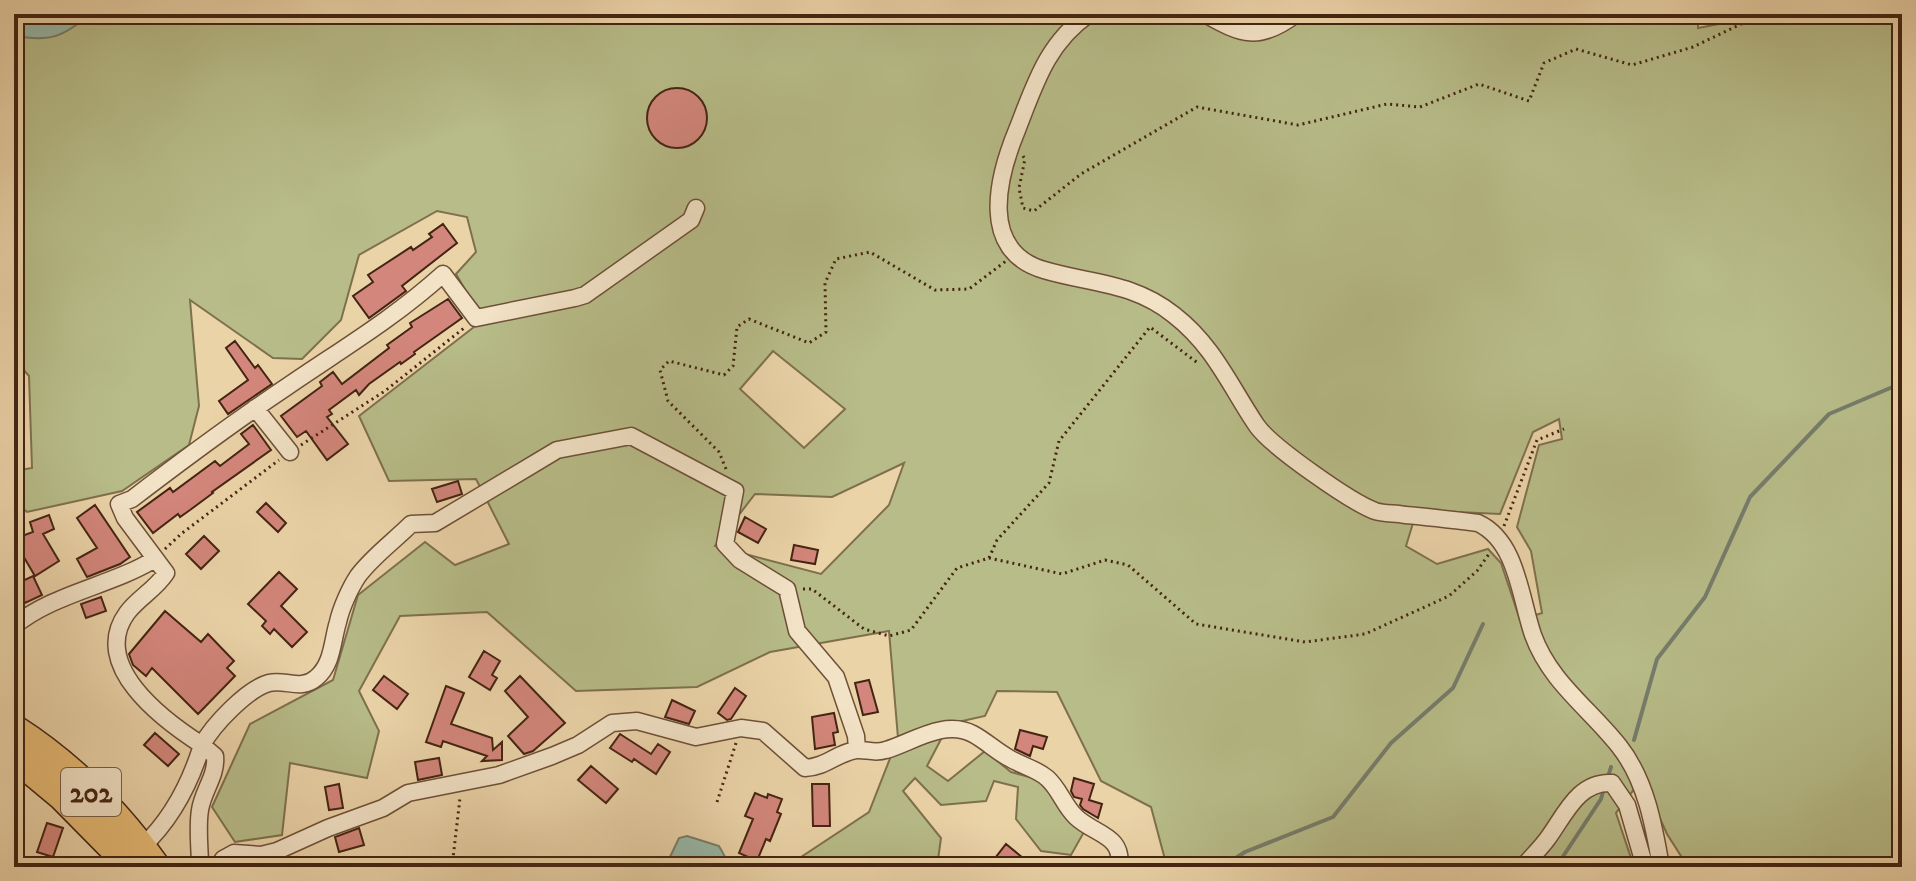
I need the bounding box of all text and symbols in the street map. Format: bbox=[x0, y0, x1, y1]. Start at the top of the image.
road number: 202 bbox=[61, 768, 121, 816]

